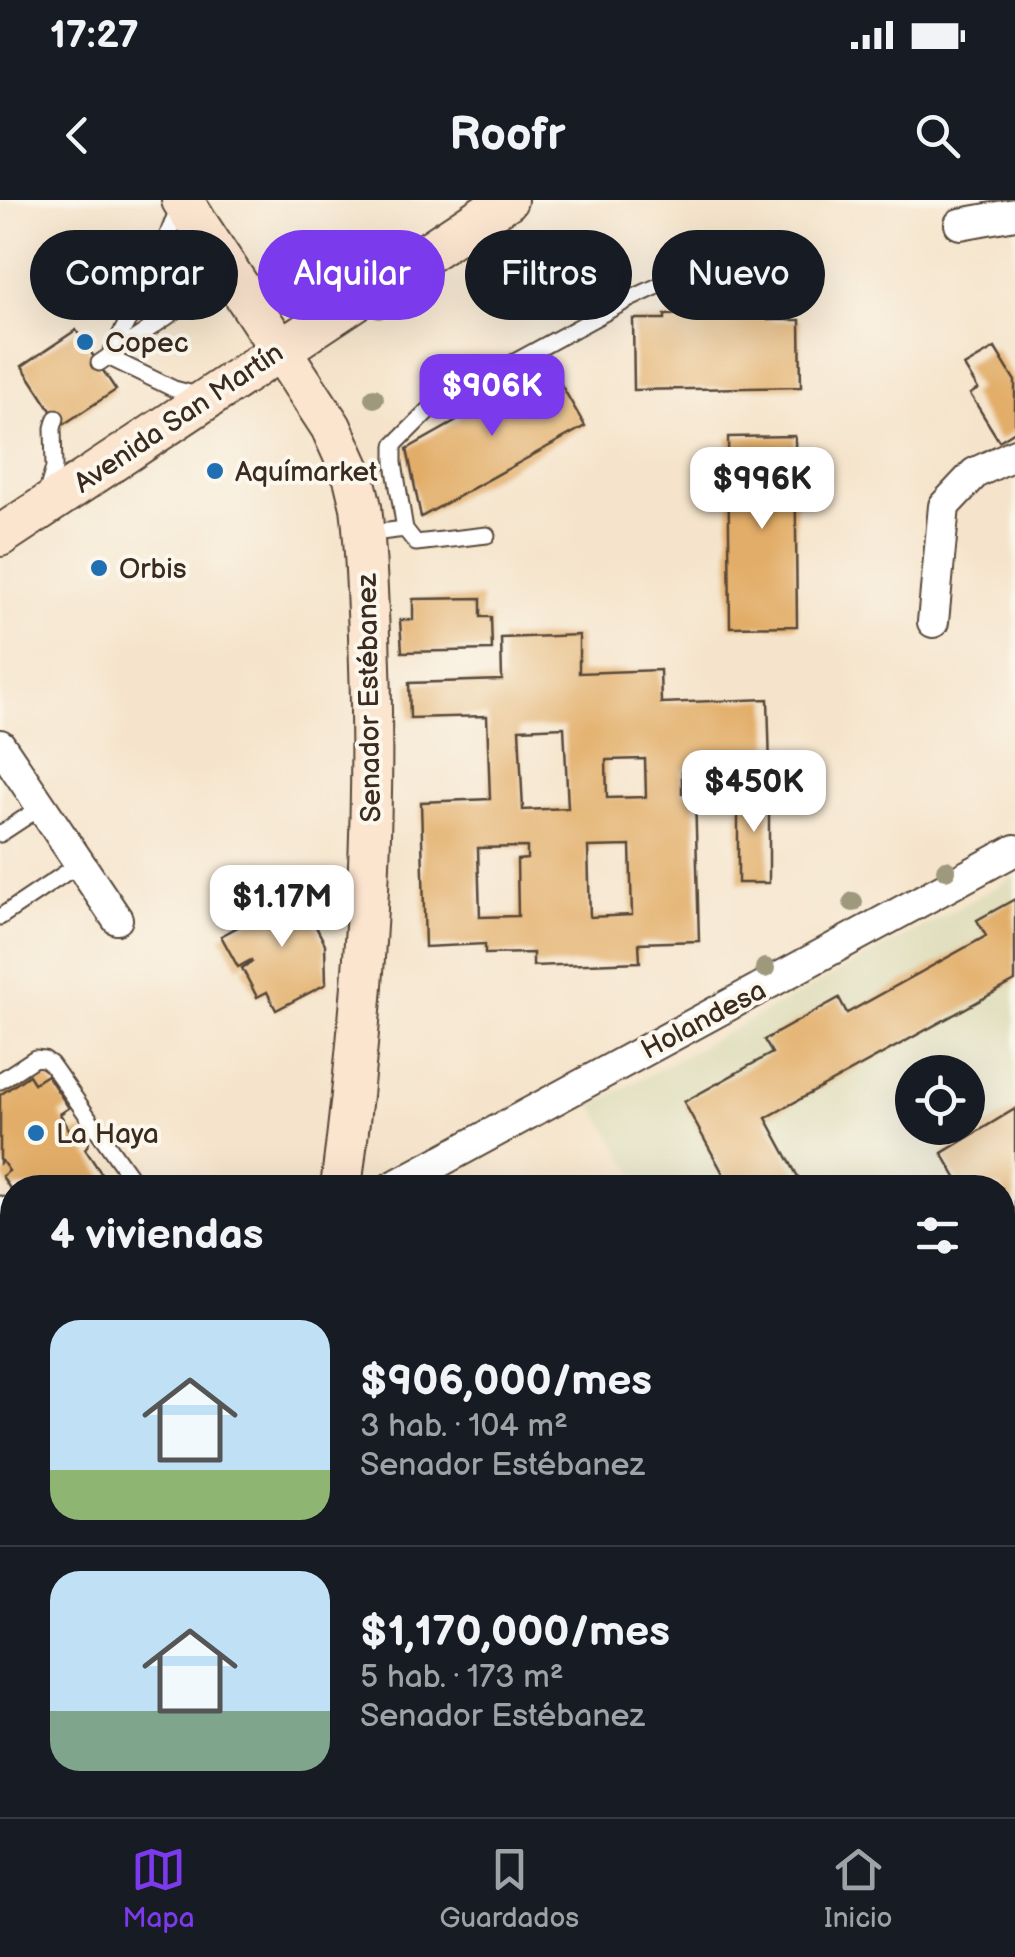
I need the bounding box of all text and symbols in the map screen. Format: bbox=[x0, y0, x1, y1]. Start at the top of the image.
text: 17:27 bbox=[50, 13, 139, 58]
icon: back bbox=[50, 108, 105, 163]
text: Roofr bbox=[450, 108, 565, 163]
icon: search bbox=[910, 108, 965, 163]
chip: Comprar bbox=[30, 230, 238, 320]
chip: Alquilar bbox=[258, 230, 445, 320]
chip: Filtros bbox=[465, 230, 632, 320]
chip: Nuevo bbox=[652, 230, 825, 320]
place label: Copec bbox=[105, 327, 189, 360]
marker: Copec bbox=[74, 331, 96, 353]
street label: Avenida San Martín bbox=[68, 336, 290, 500]
pin: $906K bbox=[422, 354, 562, 439]
text: $906K bbox=[442, 367, 542, 406]
pin: $996K bbox=[692, 447, 832, 532]
place label: Aquímarket bbox=[235, 456, 378, 489]
marker: Aquímarket bbox=[204, 460, 226, 482]
text: $996K bbox=[712, 460, 812, 499]
place label: Orbis bbox=[119, 553, 187, 586]
marker: Orbis bbox=[88, 557, 110, 579]
street label: Senador Estébanez bbox=[351, 573, 388, 823]
pin: $450K bbox=[684, 750, 824, 835]
text: $450K bbox=[704, 763, 804, 802]
pin: $1.17M bbox=[201, 865, 363, 950]
text: $1.17M bbox=[232, 878, 332, 917]
street label: Holandesa bbox=[636, 974, 772, 1067]
map controls bbox=[895, 1055, 985, 1145]
button: locate bbox=[895, 1055, 985, 1145]
place label: La Haya bbox=[56, 1118, 159, 1151]
marker: La Haya bbox=[25, 1122, 47, 1144]
icon: filters bbox=[910, 1208, 965, 1263]
text: 4 viviendas bbox=[50, 1210, 263, 1261]
text: $906,000/mes bbox=[360, 1356, 652, 1407]
icon: home bbox=[130, 1360, 250, 1480]
text: 3 hab. · 104 m² bbox=[360, 1407, 568, 1446]
text: Senador Estébanez bbox=[360, 1446, 645, 1485]
text: $1,170,000/mes bbox=[360, 1607, 670, 1658]
icon: home bbox=[130, 1611, 250, 1731]
text: 5 hab. · 173 m² bbox=[360, 1658, 564, 1697]
text: Senador Estébanez bbox=[360, 1697, 645, 1736]
tab: Mapa bbox=[122, 1842, 195, 1935]
tab: Guardados bbox=[439, 1842, 579, 1935]
tab: Inicio bbox=[824, 1842, 893, 1935]

